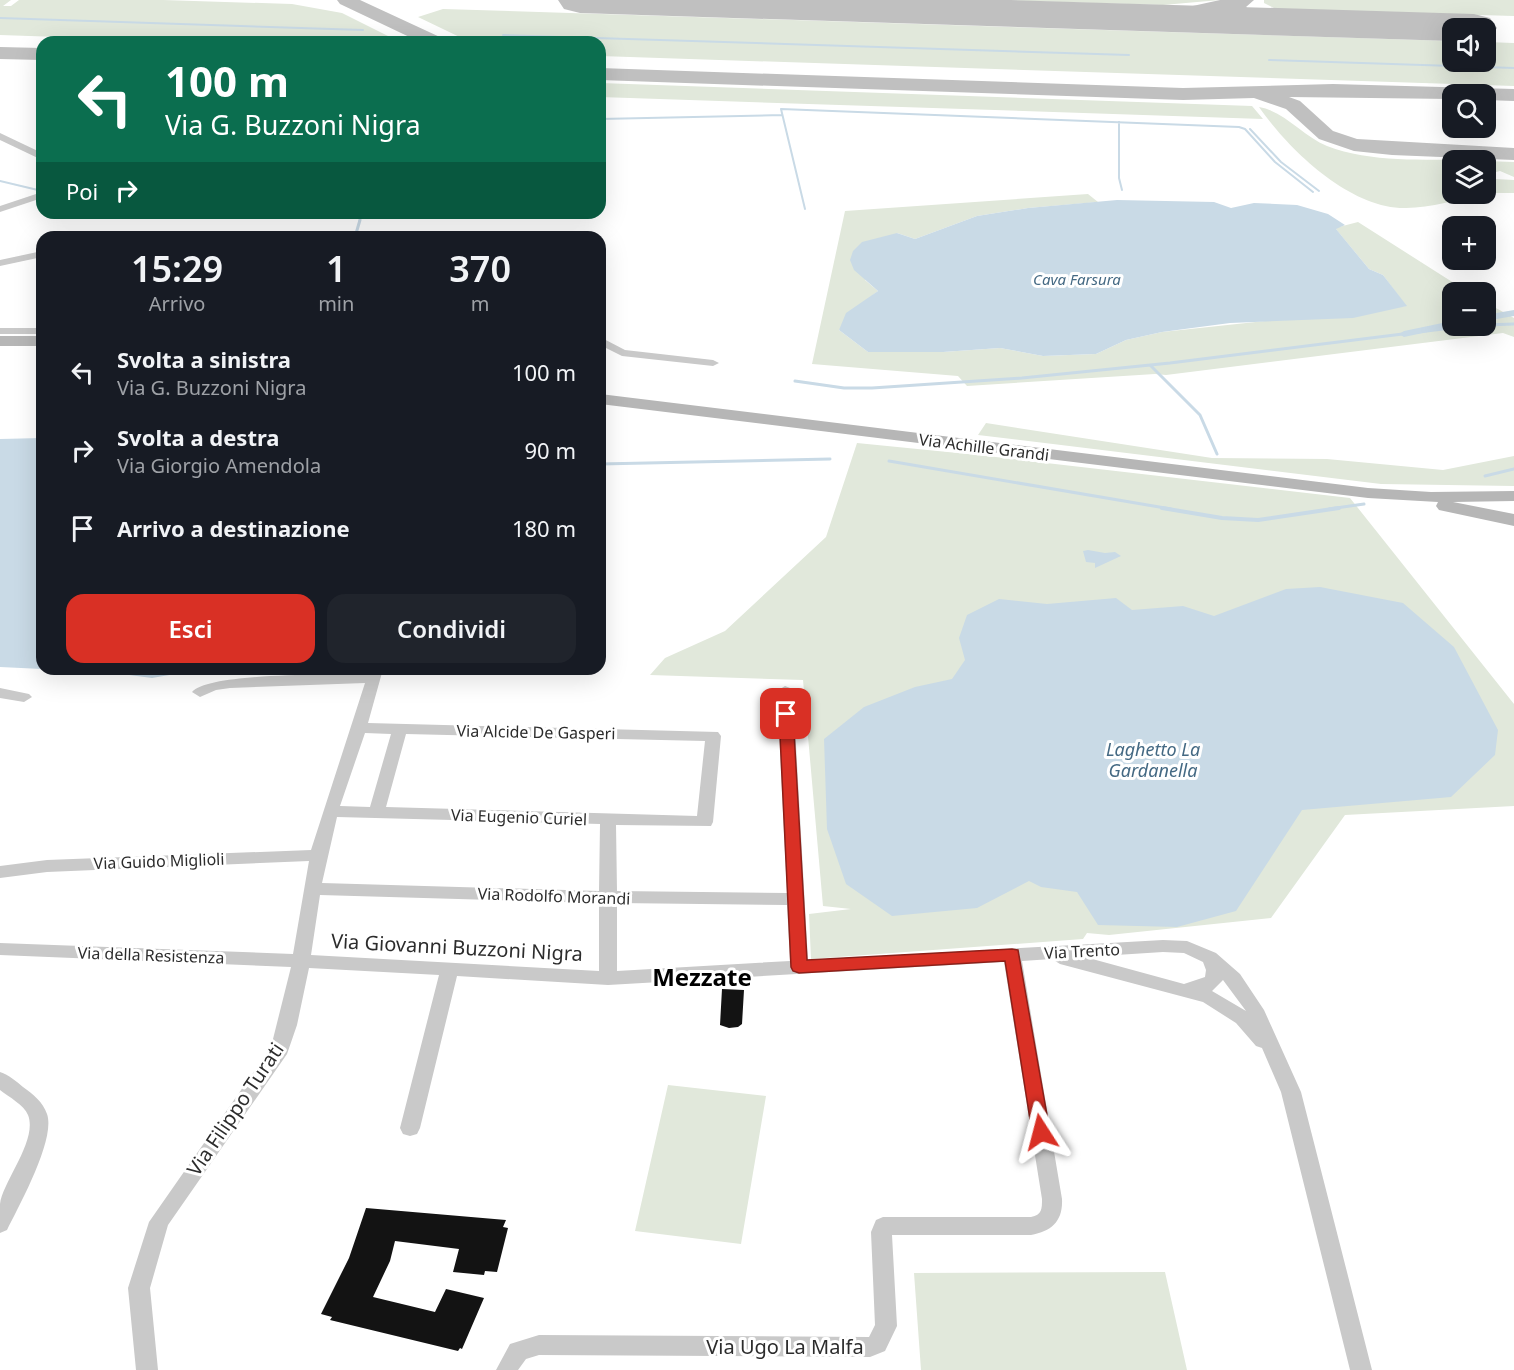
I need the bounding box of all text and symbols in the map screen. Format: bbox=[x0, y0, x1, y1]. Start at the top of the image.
map controls bbox=[1442, 18, 1496, 336]
button: sound bbox=[1442, 18, 1496, 72]
text: 100 m bbox=[165, 52, 289, 109]
icon: left bbox=[66, 60, 144, 138]
button: search bbox=[1442, 84, 1496, 138]
text: Via G. Buzzoni Nigra bbox=[165, 106, 421, 143]
button: layers bbox=[1442, 150, 1496, 204]
icon: right bbox=[110, 174, 143, 207]
text: Poi bbox=[66, 176, 98, 206]
button: + bbox=[1442, 216, 1496, 270]
text: 15:29 bbox=[131, 244, 223, 293]
text: 1 bbox=[326, 244, 347, 293]
text: 370 bbox=[449, 244, 511, 293]
water label: Cava Farsura bbox=[1033, 269, 1121, 289]
button: − bbox=[1442, 282, 1496, 336]
text: Arrivo bbox=[149, 290, 205, 317]
text: min bbox=[318, 290, 354, 317]
text: m bbox=[471, 290, 490, 317]
text: Svolta a sinistra bbox=[117, 344, 291, 374]
icon: left bbox=[66, 356, 99, 389]
text: 100 m bbox=[512, 357, 576, 387]
text: Via G. Buzzoni Nigra bbox=[117, 374, 306, 401]
text: Svolta a destra bbox=[117, 422, 280, 452]
street label: Via Achille Grandi bbox=[918, 428, 1050, 466]
icon: right bbox=[66, 434, 99, 467]
text: 90 m bbox=[525, 435, 576, 465]
text: Via Giorgio Amendola bbox=[117, 452, 321, 479]
icon: arrive bbox=[66, 512, 99, 545]
text: Arrivo a destinazione bbox=[117, 513, 350, 543]
text: 180 m bbox=[512, 513, 576, 543]
button: Esci bbox=[66, 594, 315, 663]
button: Condividi bbox=[327, 594, 576, 663]
pin bbox=[760, 688, 811, 739]
icon: arrive bbox=[769, 697, 802, 730]
street label: Via Alcide De Gasperi bbox=[456, 720, 616, 744]
water label: Laghetto La Gardanella bbox=[1106, 737, 1200, 782]
street label: Via Eugenio Curiel bbox=[451, 804, 587, 830]
street label: Via Guido Miglioli bbox=[93, 848, 225, 874]
street label: Via Rodolfo Morandi bbox=[477, 882, 631, 910]
street label: Via Giovanni Buzzoni Nigra bbox=[330, 927, 584, 967]
street label: Via Trento bbox=[1044, 938, 1120, 964]
street label: Via della Resistenza bbox=[77, 941, 225, 969]
district label: Mezzate bbox=[652, 960, 752, 993]
street label: Via Filippo Turati bbox=[180, 1037, 290, 1181]
position arrow bbox=[1009, 1100, 1073, 1164]
street label: Via Ugo La Malfa bbox=[706, 1333, 864, 1360]

